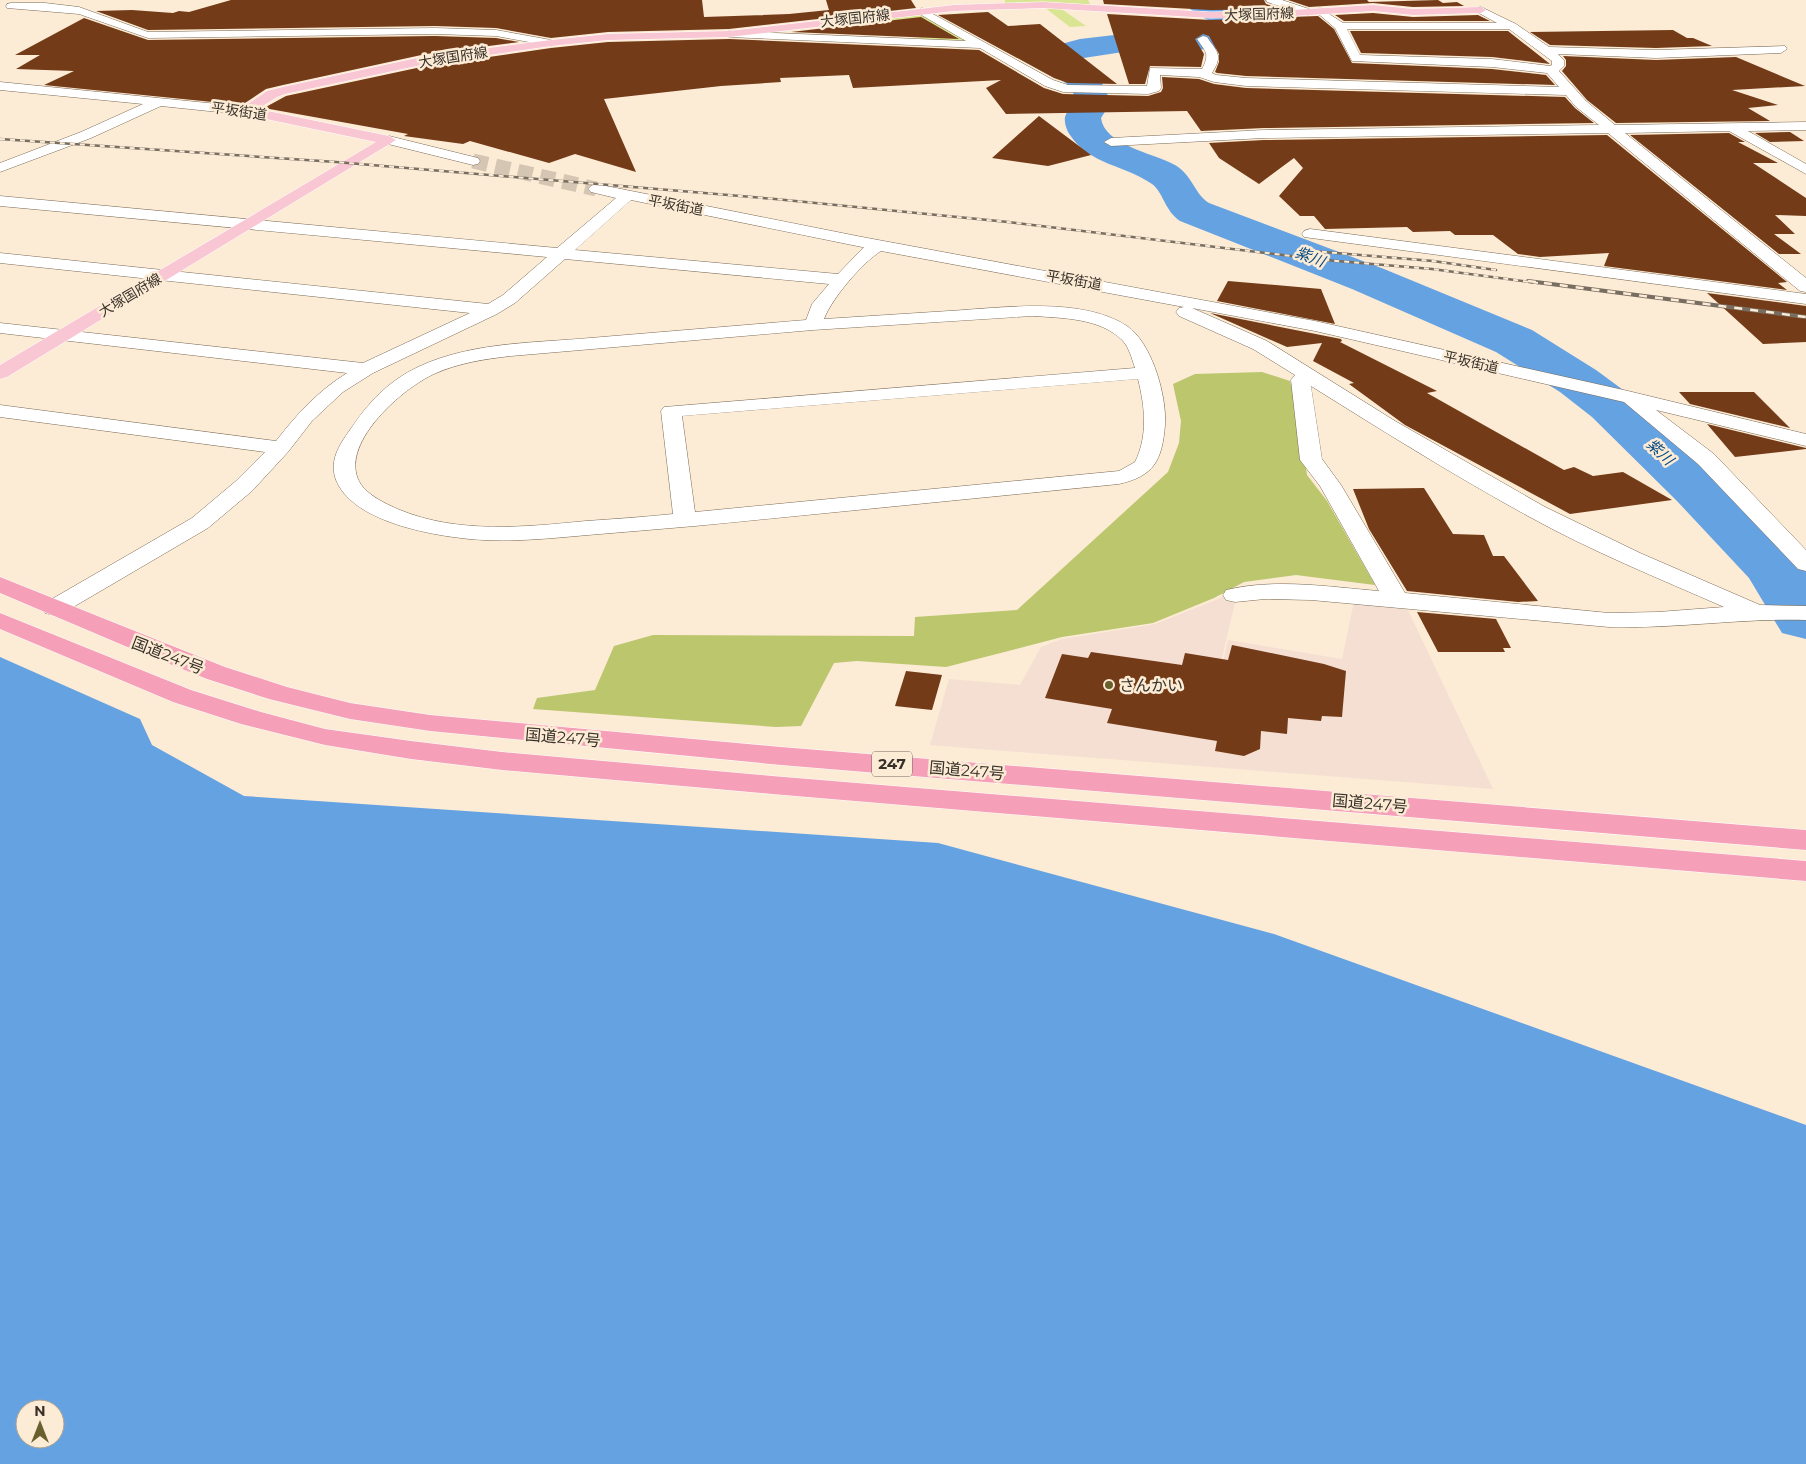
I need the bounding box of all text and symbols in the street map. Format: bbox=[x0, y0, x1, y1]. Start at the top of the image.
street label: 大塚国府線 bbox=[1224, 4, 1294, 24]
street label: 大塚国府線 bbox=[819, 5, 891, 31]
street label: 大塚国府線 bbox=[417, 43, 489, 71]
street label: 平坂街道 bbox=[210, 98, 268, 124]
street label: 平坂街道 bbox=[647, 191, 705, 219]
water label: 紫川 bbox=[1293, 242, 1329, 271]
street label: 平坂街道 bbox=[1045, 266, 1103, 294]
street label: 大塚国府線 bbox=[95, 269, 165, 321]
street label: 平坂街道 bbox=[1442, 347, 1500, 377]
water label: 紫川 bbox=[1643, 434, 1679, 470]
street label: 国道247号 bbox=[129, 633, 207, 678]
place label: さんかい bbox=[1119, 676, 1183, 695]
marker: さんかい bbox=[1103, 679, 1115, 691]
street label: 国道247号 bbox=[524, 725, 602, 750]
road number: 247 bbox=[872, 752, 912, 776]
street label: 国道247号 bbox=[928, 758, 1006, 783]
street label: 国道247号 bbox=[1331, 791, 1409, 816]
north arrow bbox=[15, 1399, 65, 1449]
text: N bbox=[34, 1402, 46, 1420]

